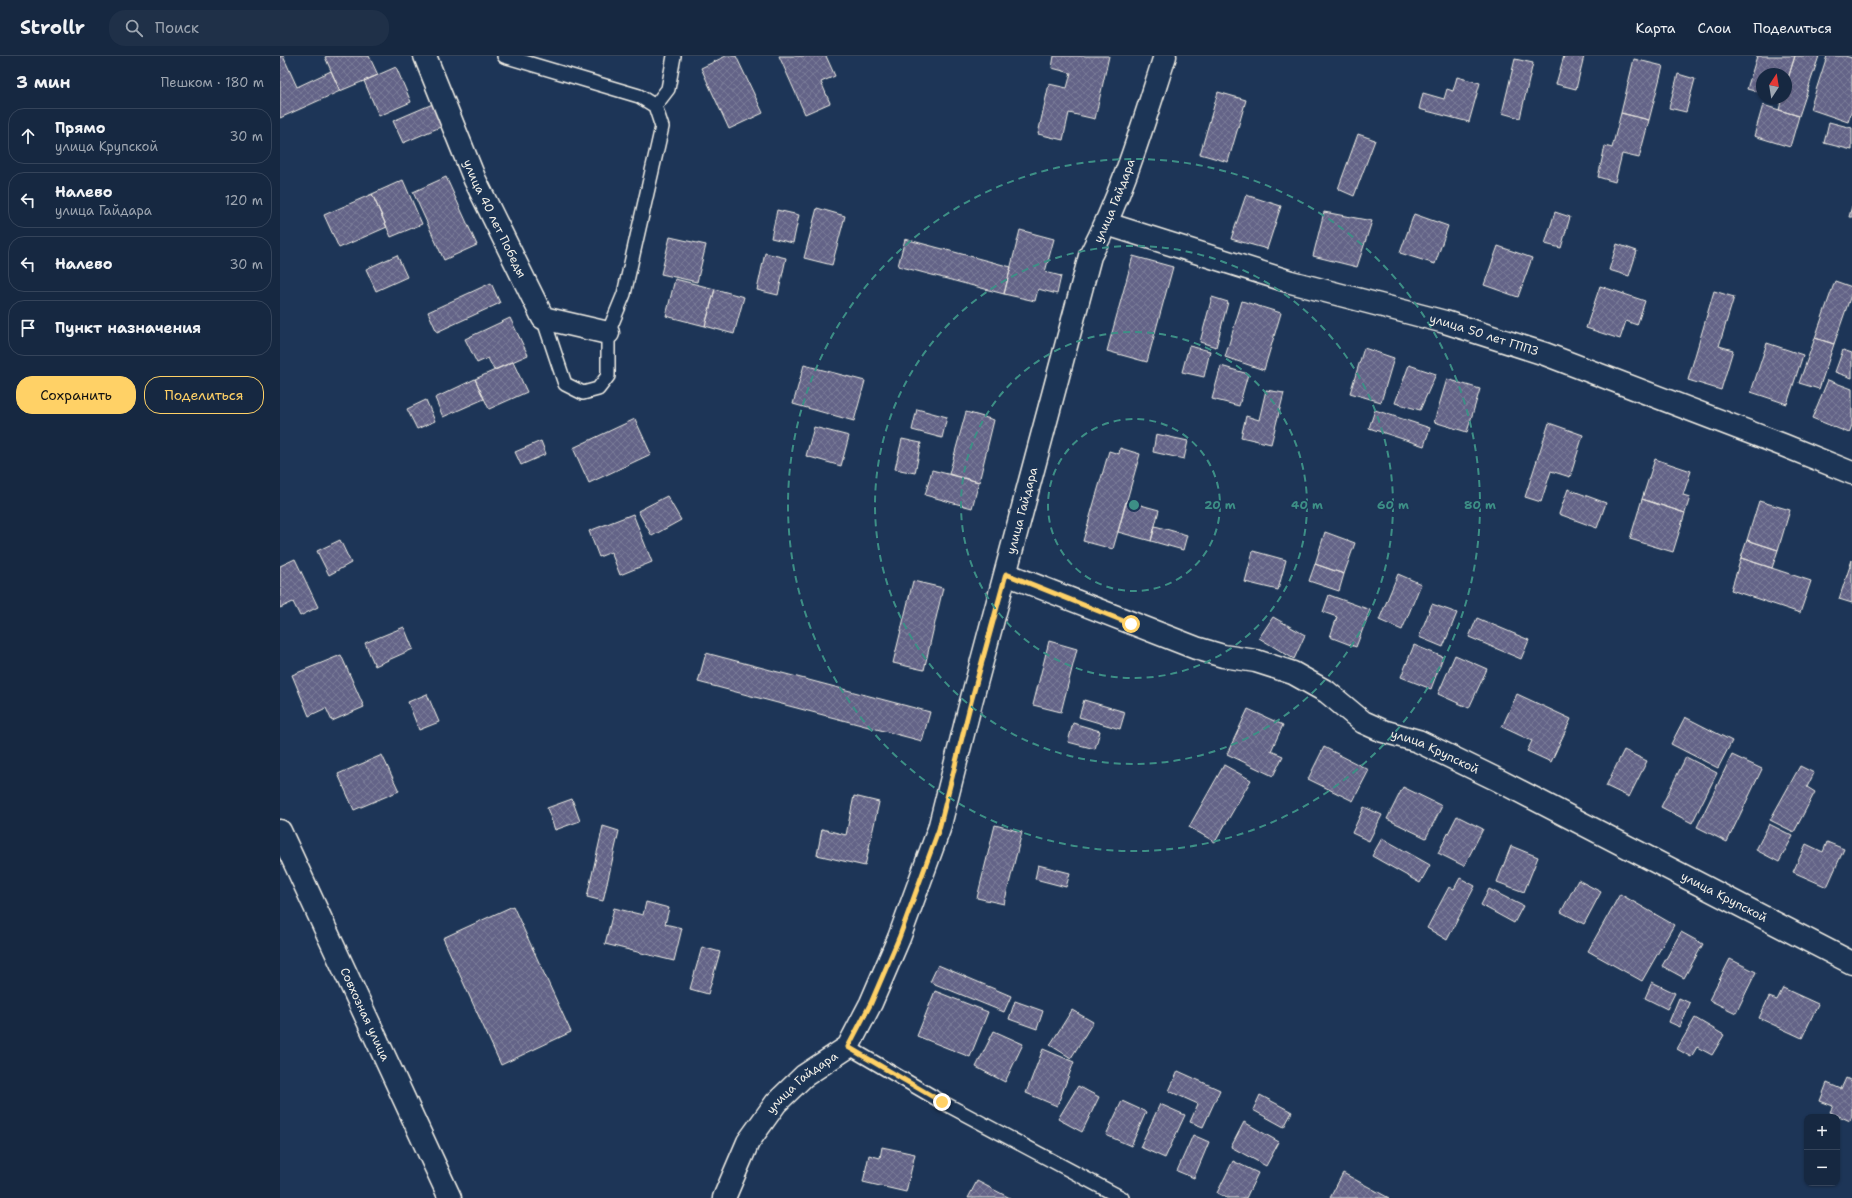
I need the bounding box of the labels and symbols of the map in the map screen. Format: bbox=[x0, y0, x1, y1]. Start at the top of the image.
north arrow bbox=[1756, 68, 1792, 104]
street label: улица Гайдара bbox=[1090, 156, 1139, 246]
street label: улица 40 лет Победы bbox=[460, 157, 530, 280]
street label: улица 50 лет ГППЗ bbox=[1428, 310, 1540, 359]
street label: улица Гайдара bbox=[1003, 465, 1041, 556]
text: 20 m bbox=[1204, 497, 1236, 513]
text: 40 m bbox=[1291, 497, 1323, 513]
text: 60 m bbox=[1377, 497, 1409, 513]
text: 80 m bbox=[1464, 497, 1496, 513]
centre of rings bbox=[1127, 498, 1141, 512]
route start bbox=[1122, 615, 1140, 633]
street label: улица Крупской bbox=[1389, 726, 1482, 778]
street label: улица Крупской bbox=[1678, 868, 1770, 926]
street label: Совхозная улица bbox=[336, 965, 394, 1064]
street label: улица Гайдара bbox=[763, 1048, 841, 1117]
route end bbox=[933, 1093, 951, 1111]

